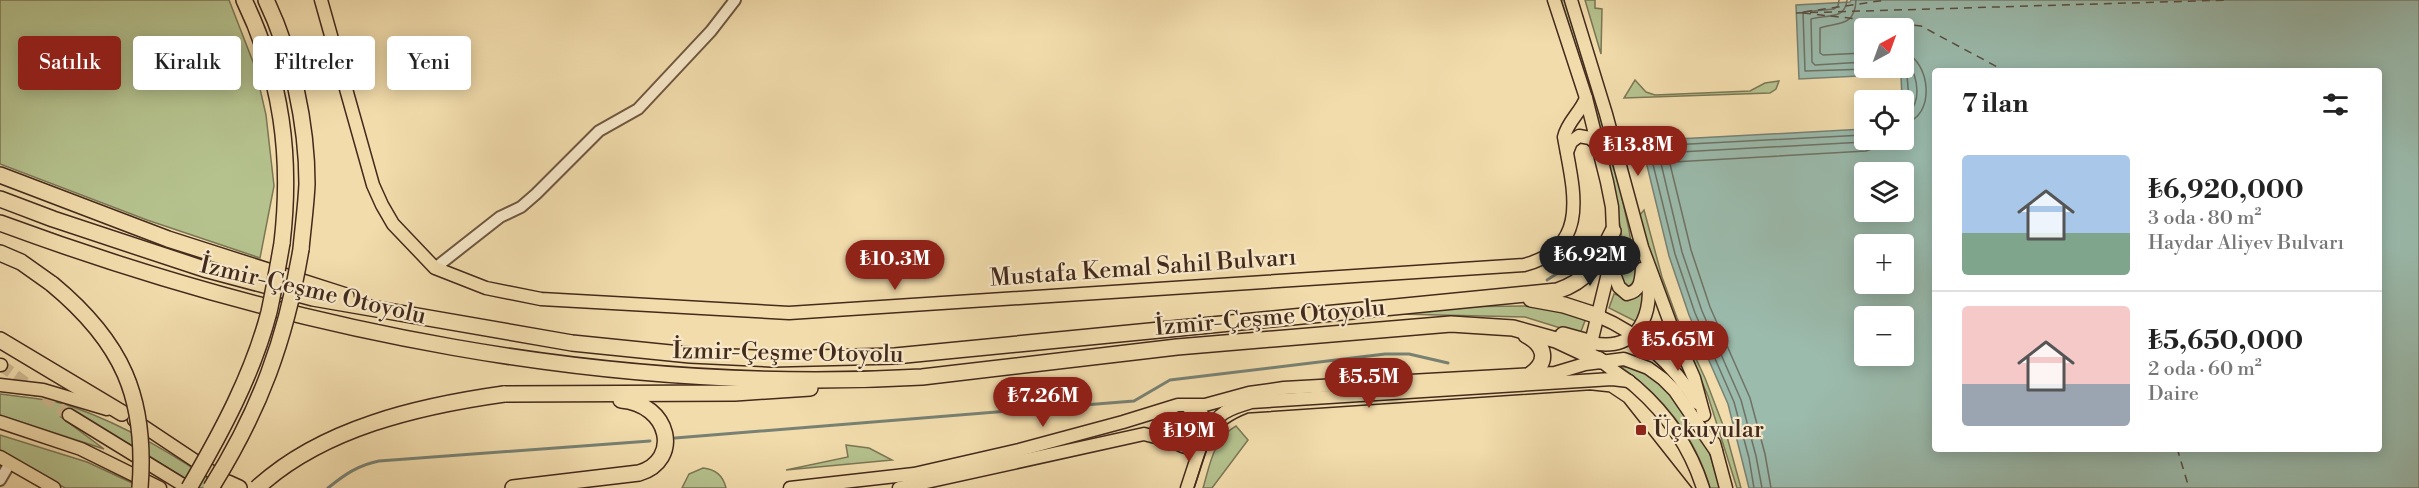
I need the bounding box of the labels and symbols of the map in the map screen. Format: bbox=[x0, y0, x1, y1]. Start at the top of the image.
north arrow bbox=[1854, 18, 1914, 78]
pin: ₺13.8M bbox=[1589, 126, 1687, 177]
pin: ₺6.92M bbox=[1541, 236, 1639, 287]
pin: ₺10.3M bbox=[846, 240, 944, 291]
street label: Mustafa Kemal Sahil Bulvarı bbox=[989, 242, 1297, 294]
street label: İzmir-Çeşme Otoyolu bbox=[197, 249, 430, 332]
street label: İzmir-Çeşme Otoyolu bbox=[1153, 292, 1387, 343]
pin: ₺5.65M bbox=[1629, 321, 1727, 372]
street label: İzmir-Çeşme Otoyolu bbox=[672, 335, 904, 370]
pin: ₺5.5M bbox=[1327, 358, 1411, 409]
pin: ₺7.26M bbox=[994, 377, 1092, 428]
pin: ₺19M bbox=[1153, 412, 1225, 463]
place label: Üçkuyular bbox=[1653, 414, 1764, 445]
marker: Üçkuyular bbox=[1634, 423, 1648, 437]

